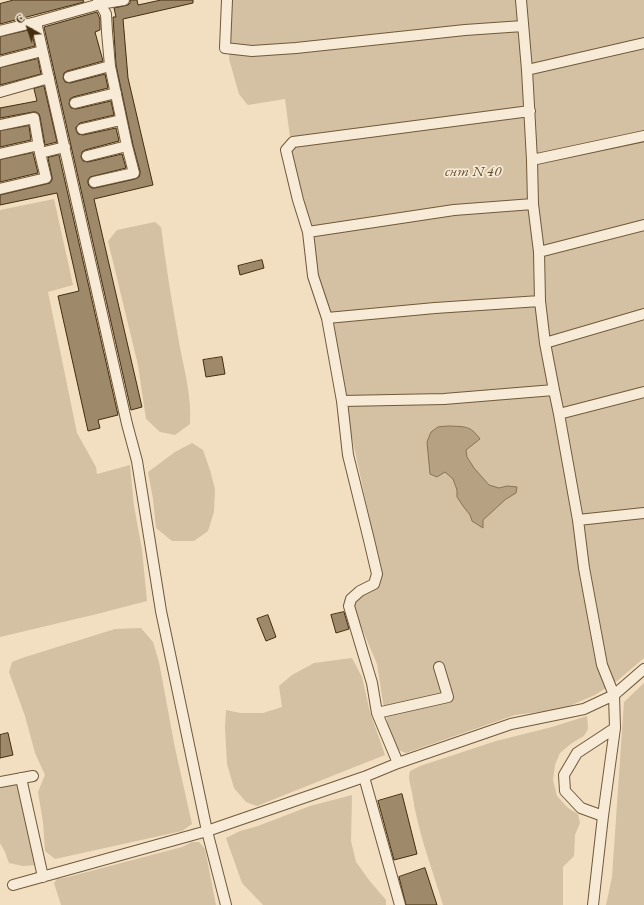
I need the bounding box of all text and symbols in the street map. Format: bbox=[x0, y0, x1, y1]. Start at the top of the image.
north arrow bbox=[8, 8, 48, 48]
text: С bbox=[13, 11, 28, 27]
park label: снт N 40 bbox=[445, 163, 501, 181]

